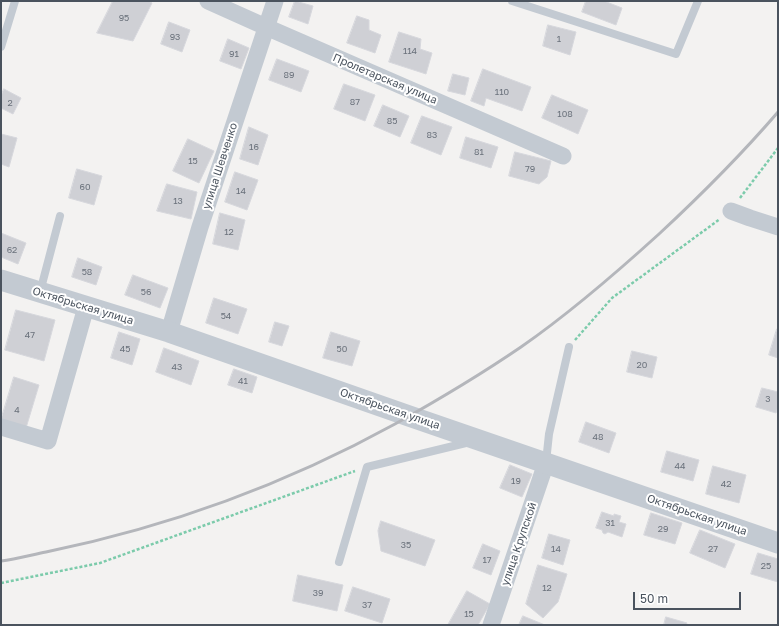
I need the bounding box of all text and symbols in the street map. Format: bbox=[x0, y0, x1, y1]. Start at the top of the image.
house number: 95 bbox=[119, 13, 129, 23]
house number: 93 bbox=[170, 32, 180, 42]
house number: 1 bbox=[557, 34, 561, 44]
house number: 114 bbox=[403, 46, 417, 56]
house number: 91 bbox=[229, 49, 239, 59]
street label: Пролетарская улица bbox=[331, 51, 439, 107]
house number: 89 bbox=[284, 70, 294, 80]
house number: 110 bbox=[495, 87, 509, 97]
house number: 87 bbox=[350, 97, 360, 107]
house number: 2 bbox=[7, 98, 13, 108]
house number: 108 bbox=[557, 109, 573, 119]
house number: 85 bbox=[387, 116, 397, 126]
street label: улица Шевченко bbox=[200, 121, 240, 211]
house number: 83 bbox=[427, 130, 437, 140]
house number: 16 bbox=[249, 142, 259, 152]
house number: 81 bbox=[474, 147, 484, 157]
house number: 15 bbox=[188, 156, 198, 166]
house number: 79 bbox=[525, 164, 535, 174]
house number: 60 bbox=[79, 182, 91, 192]
house number: 14 bbox=[236, 186, 246, 196]
house number: 13 bbox=[173, 196, 183, 206]
house number: 12 bbox=[224, 227, 234, 237]
house number: 62 bbox=[7, 245, 17, 255]
house number: 58 bbox=[82, 267, 92, 277]
street label: Октябрьская улица bbox=[31, 284, 135, 328]
house number: 56 bbox=[141, 287, 151, 297]
house number: 54 bbox=[221, 311, 231, 321]
house number: 47 bbox=[25, 330, 35, 340]
house number: 45 bbox=[120, 344, 130, 354]
house number: 50 bbox=[337, 344, 347, 354]
house number: 20 bbox=[637, 360, 647, 370]
house number: 43 bbox=[172, 362, 182, 372]
house number: 41 bbox=[238, 376, 248, 386]
street label: Октябрьская улица bbox=[338, 386, 442, 432]
house number: 3 bbox=[765, 394, 771, 404]
house number: 4 bbox=[14, 405, 20, 415]
house number: 48 bbox=[593, 432, 603, 442]
house number: 44 bbox=[675, 461, 685, 471]
house number: 19 bbox=[511, 476, 521, 486]
house number: 42 bbox=[721, 479, 731, 489]
street label: Октябрьская улица bbox=[645, 492, 749, 538]
street label: улица Крупской bbox=[499, 501, 539, 587]
house number: 31 bbox=[605, 518, 615, 528]
house number: 29 bbox=[658, 524, 668, 534]
house number: 35 bbox=[401, 540, 411, 550]
house number: 14 bbox=[551, 544, 561, 554]
house number: 27 bbox=[708, 544, 718, 554]
house number: 17 bbox=[482, 555, 492, 565]
house number: 25 bbox=[761, 561, 771, 571]
house number: 12 bbox=[542, 583, 552, 593]
scale bar bbox=[635, 584, 743, 610]
house number: 39 bbox=[313, 588, 323, 598]
text: 50 m bbox=[640, 591, 668, 606]
house number: 37 bbox=[362, 600, 372, 610]
house number: 15 bbox=[464, 609, 474, 619]

